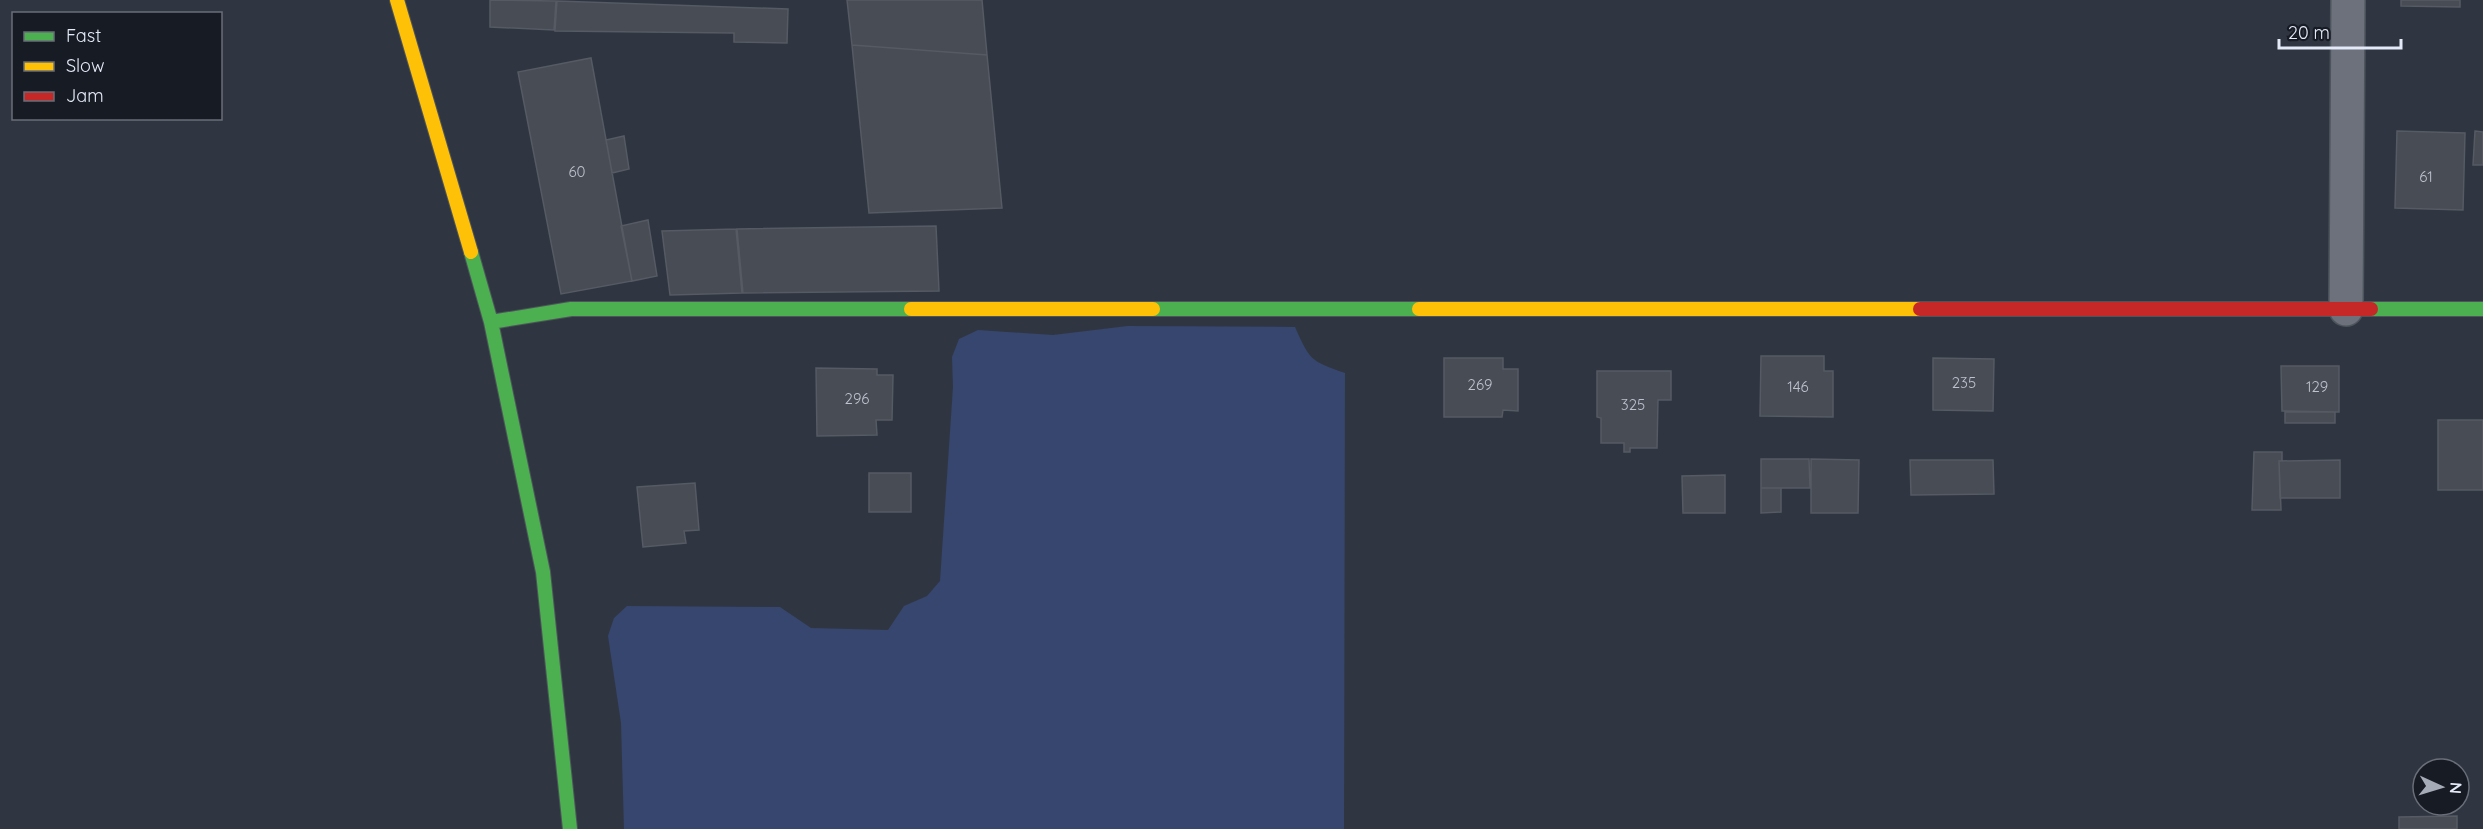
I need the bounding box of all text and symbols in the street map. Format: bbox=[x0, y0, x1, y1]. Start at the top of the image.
legend bbox=[12, 12, 222, 120]
scale bar bbox=[2279, 12, 2400, 50]
text: 20 m bbox=[2288, 21, 2330, 44]
text: Fast bbox=[66, 24, 101, 47]
text: Slow bbox=[66, 54, 104, 77]
text: Jam bbox=[66, 84, 104, 107]
house number: 60 bbox=[569, 162, 586, 181]
house number: 61 bbox=[2419, 167, 2433, 186]
house number: 235 bbox=[1952, 373, 1976, 392]
house number: 269 bbox=[1468, 375, 1492, 394]
house number: 146 bbox=[1787, 377, 1809, 396]
house number: 129 bbox=[2306, 377, 2328, 396]
house number: 296 bbox=[845, 389, 869, 408]
house number: 325 bbox=[1621, 395, 1645, 414]
north arrow bbox=[2411, 757, 2471, 817]
text: N bbox=[2446, 781, 2466, 795]

